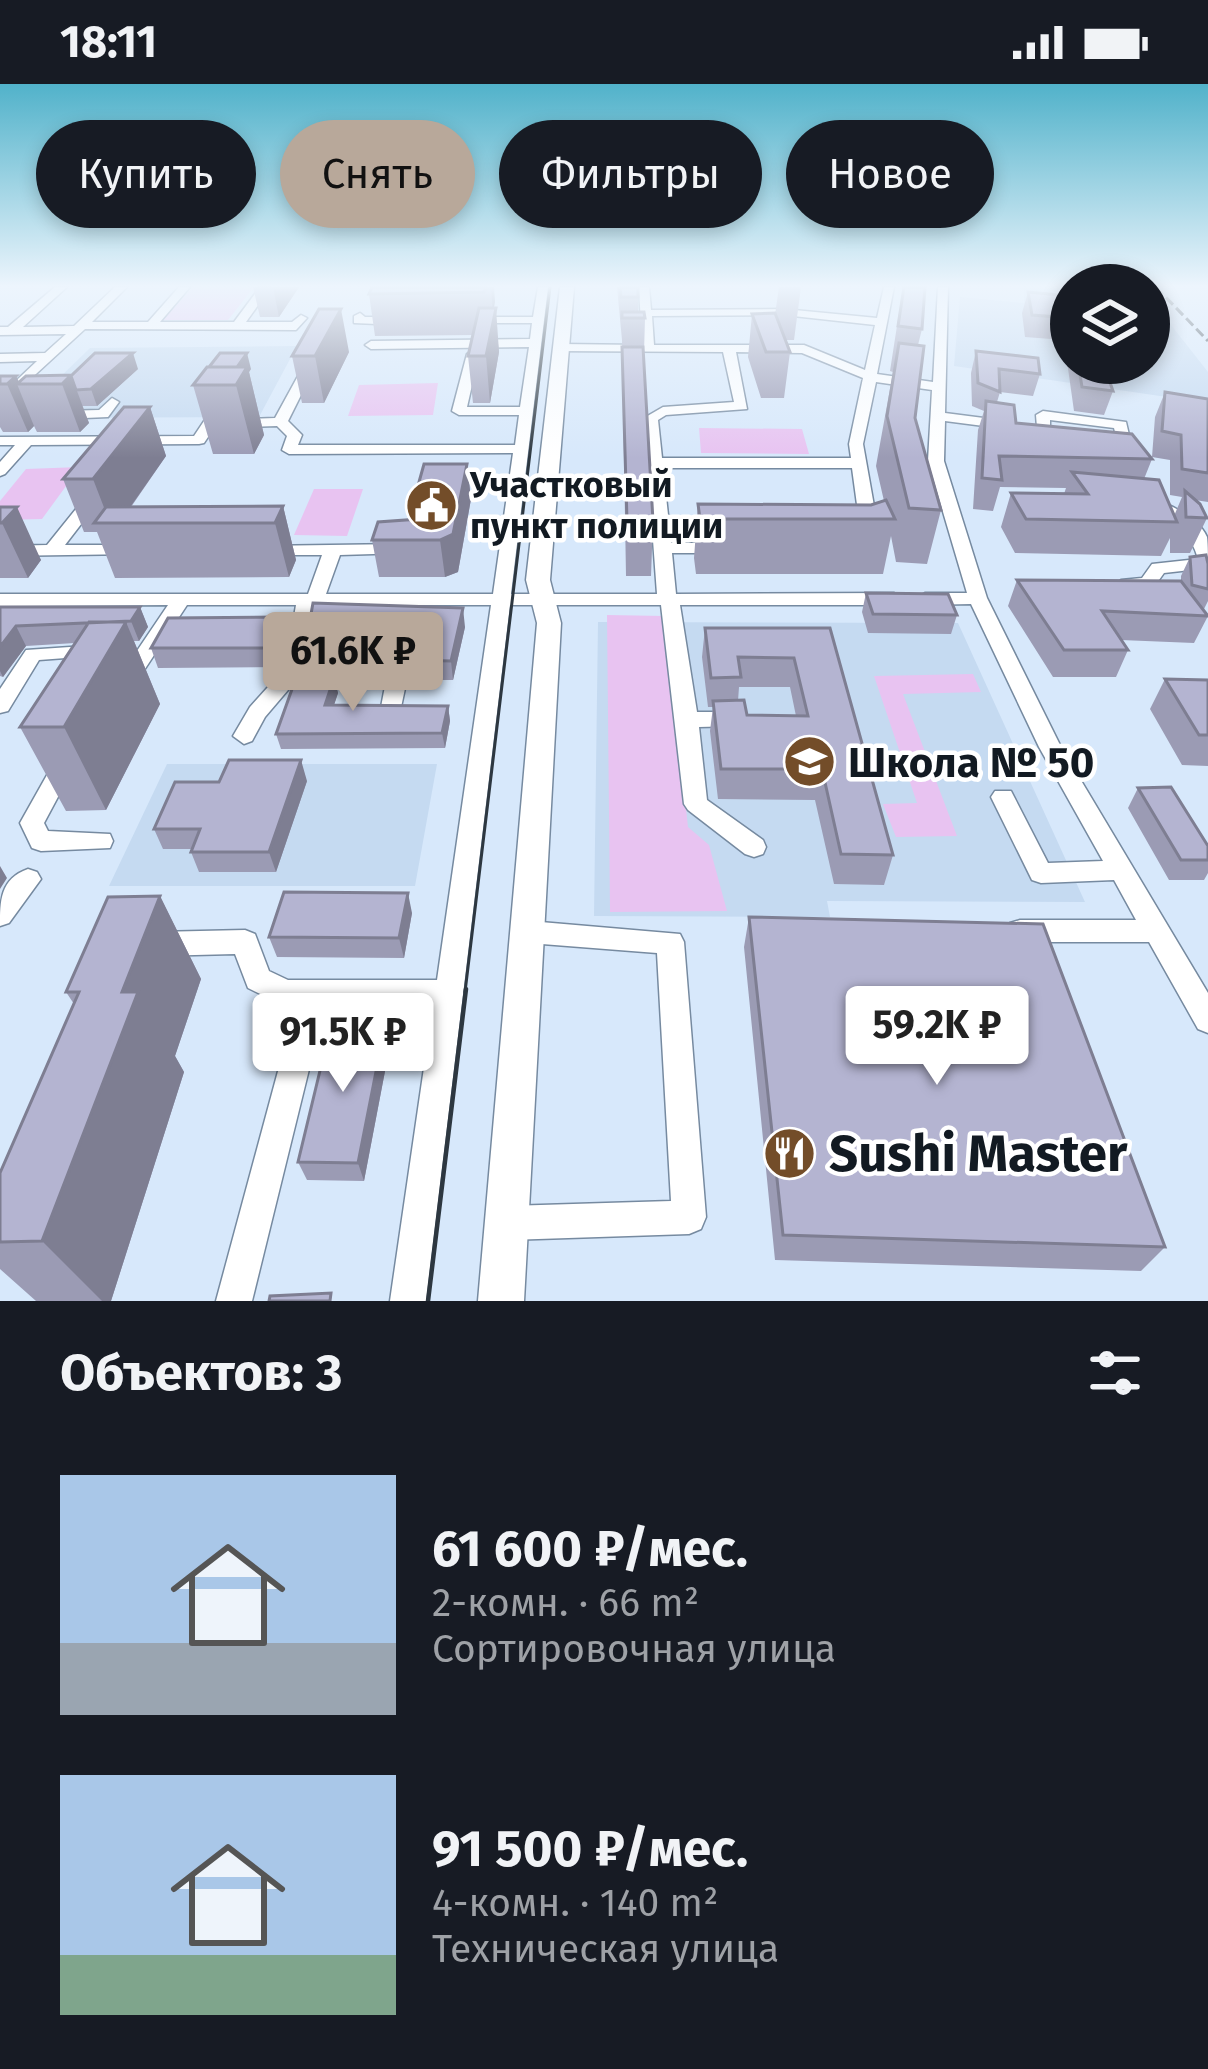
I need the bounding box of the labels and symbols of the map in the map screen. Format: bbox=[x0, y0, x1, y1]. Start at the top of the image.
place label: Участковый пункт полиции bbox=[469, 463, 723, 548]
public building icon: Участковый пункт полиции bbox=[403, 477, 459, 533]
pin: 61.6K ₽ bbox=[242, 612, 464, 714]
school or university icon: Школа № 50 bbox=[781, 734, 837, 790]
place label: Школа № 50 bbox=[848, 738, 1094, 788]
pin: 59.2K ₽ bbox=[826, 986, 1048, 1088]
pin: 91.5K ₽ bbox=[232, 993, 454, 1095]
place label: Sushi Master bbox=[829, 1123, 1128, 1185]
restaurant icon: Sushi Master bbox=[762, 1125, 818, 1181]

